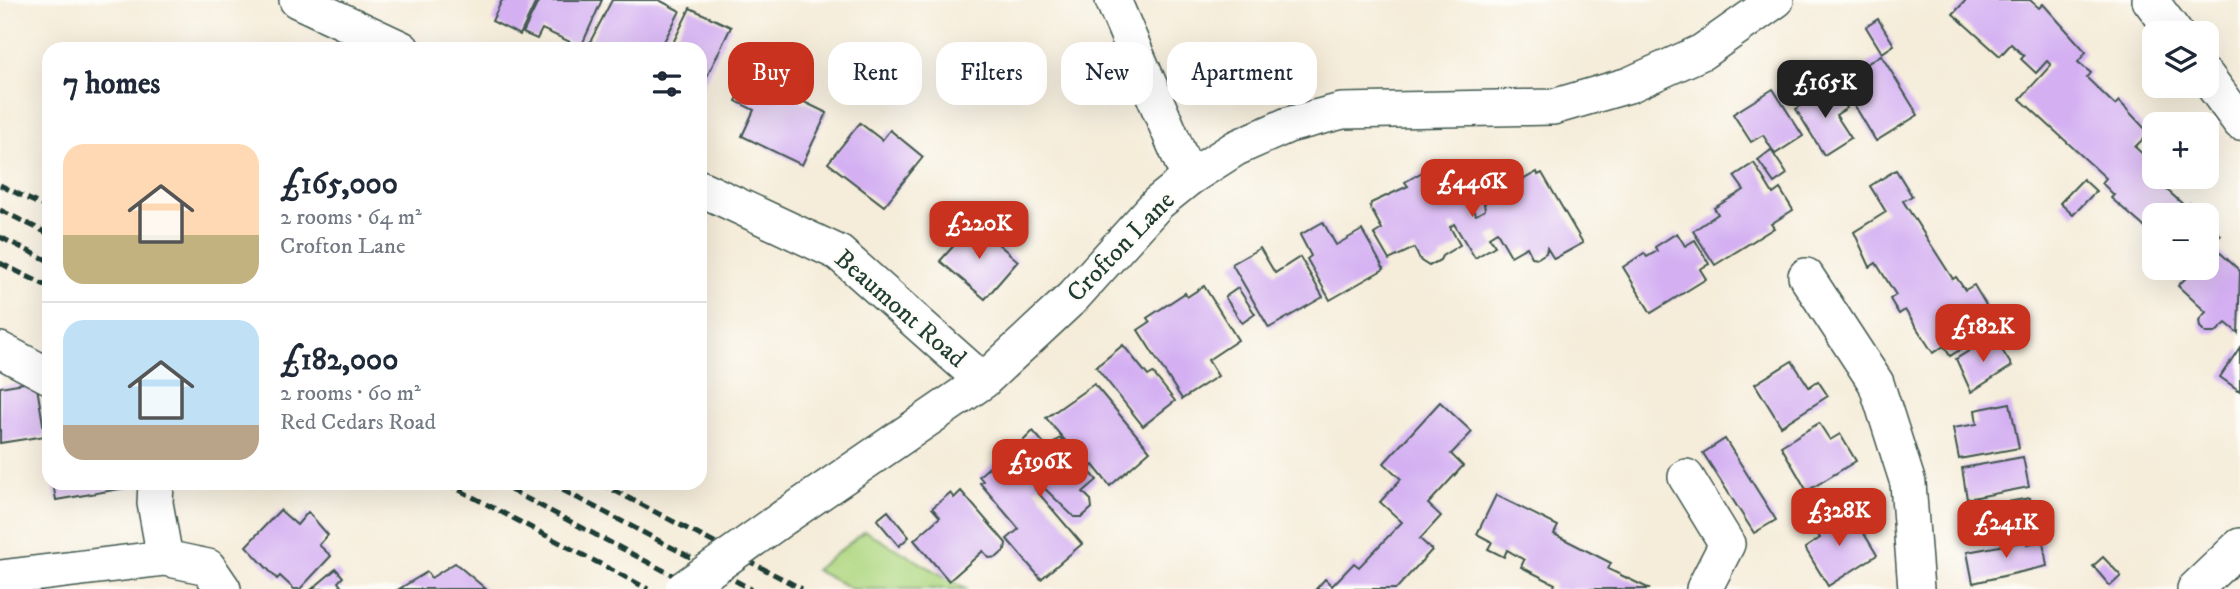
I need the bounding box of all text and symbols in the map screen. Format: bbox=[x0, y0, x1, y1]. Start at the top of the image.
map controls bbox=[2142, 21, 2219, 280]
button: layers bbox=[2142, 21, 2219, 98]
chip: Buy bbox=[728, 42, 814, 105]
chip: Rent bbox=[828, 42, 922, 105]
chip: Filters bbox=[936, 42, 1047, 105]
chip: New bbox=[1061, 42, 1153, 105]
chip: Apartment bbox=[1167, 42, 1317, 105]
pin: £165K bbox=[1776, 60, 1874, 120]
icon: filters bbox=[648, 65, 686, 103]
text: 7 homes bbox=[63, 66, 160, 103]
text: £165K bbox=[1793, 68, 1857, 97]
button: + bbox=[2142, 112, 2219, 189]
pin: £446K bbox=[1423, 160, 1521, 219]
text: £165,000 bbox=[280, 166, 398, 203]
text: £446K bbox=[1437, 167, 1507, 196]
icon: home bbox=[119, 172, 203, 256]
street label: Crofton Lane bbox=[1060, 185, 1182, 309]
pin: £220K bbox=[930, 202, 1028, 261]
text: 2 rooms · 64 m² bbox=[280, 203, 422, 232]
button: − bbox=[2142, 203, 2219, 280]
text: £220K bbox=[945, 209, 1013, 238]
text: Crofton Lane bbox=[280, 232, 405, 261]
street label: Beaumont Road bbox=[827, 243, 973, 375]
pin: £182K bbox=[1934, 304, 2032, 364]
text: £182K bbox=[1951, 312, 2015, 341]
text: £182,000 bbox=[280, 342, 398, 379]
icon: home bbox=[119, 348, 203, 432]
text: 2 rooms · 60 m² bbox=[280, 379, 421, 408]
text: Red Cedars Road bbox=[280, 408, 436, 437]
pin: £196K bbox=[991, 440, 1089, 499]
text: £196K bbox=[1008, 447, 1072, 476]
pin: £328K bbox=[1790, 489, 1888, 548]
text: £328K bbox=[1807, 496, 1871, 525]
pin: £241K bbox=[1957, 500, 2055, 560]
text: £241K bbox=[1973, 508, 2039, 537]

